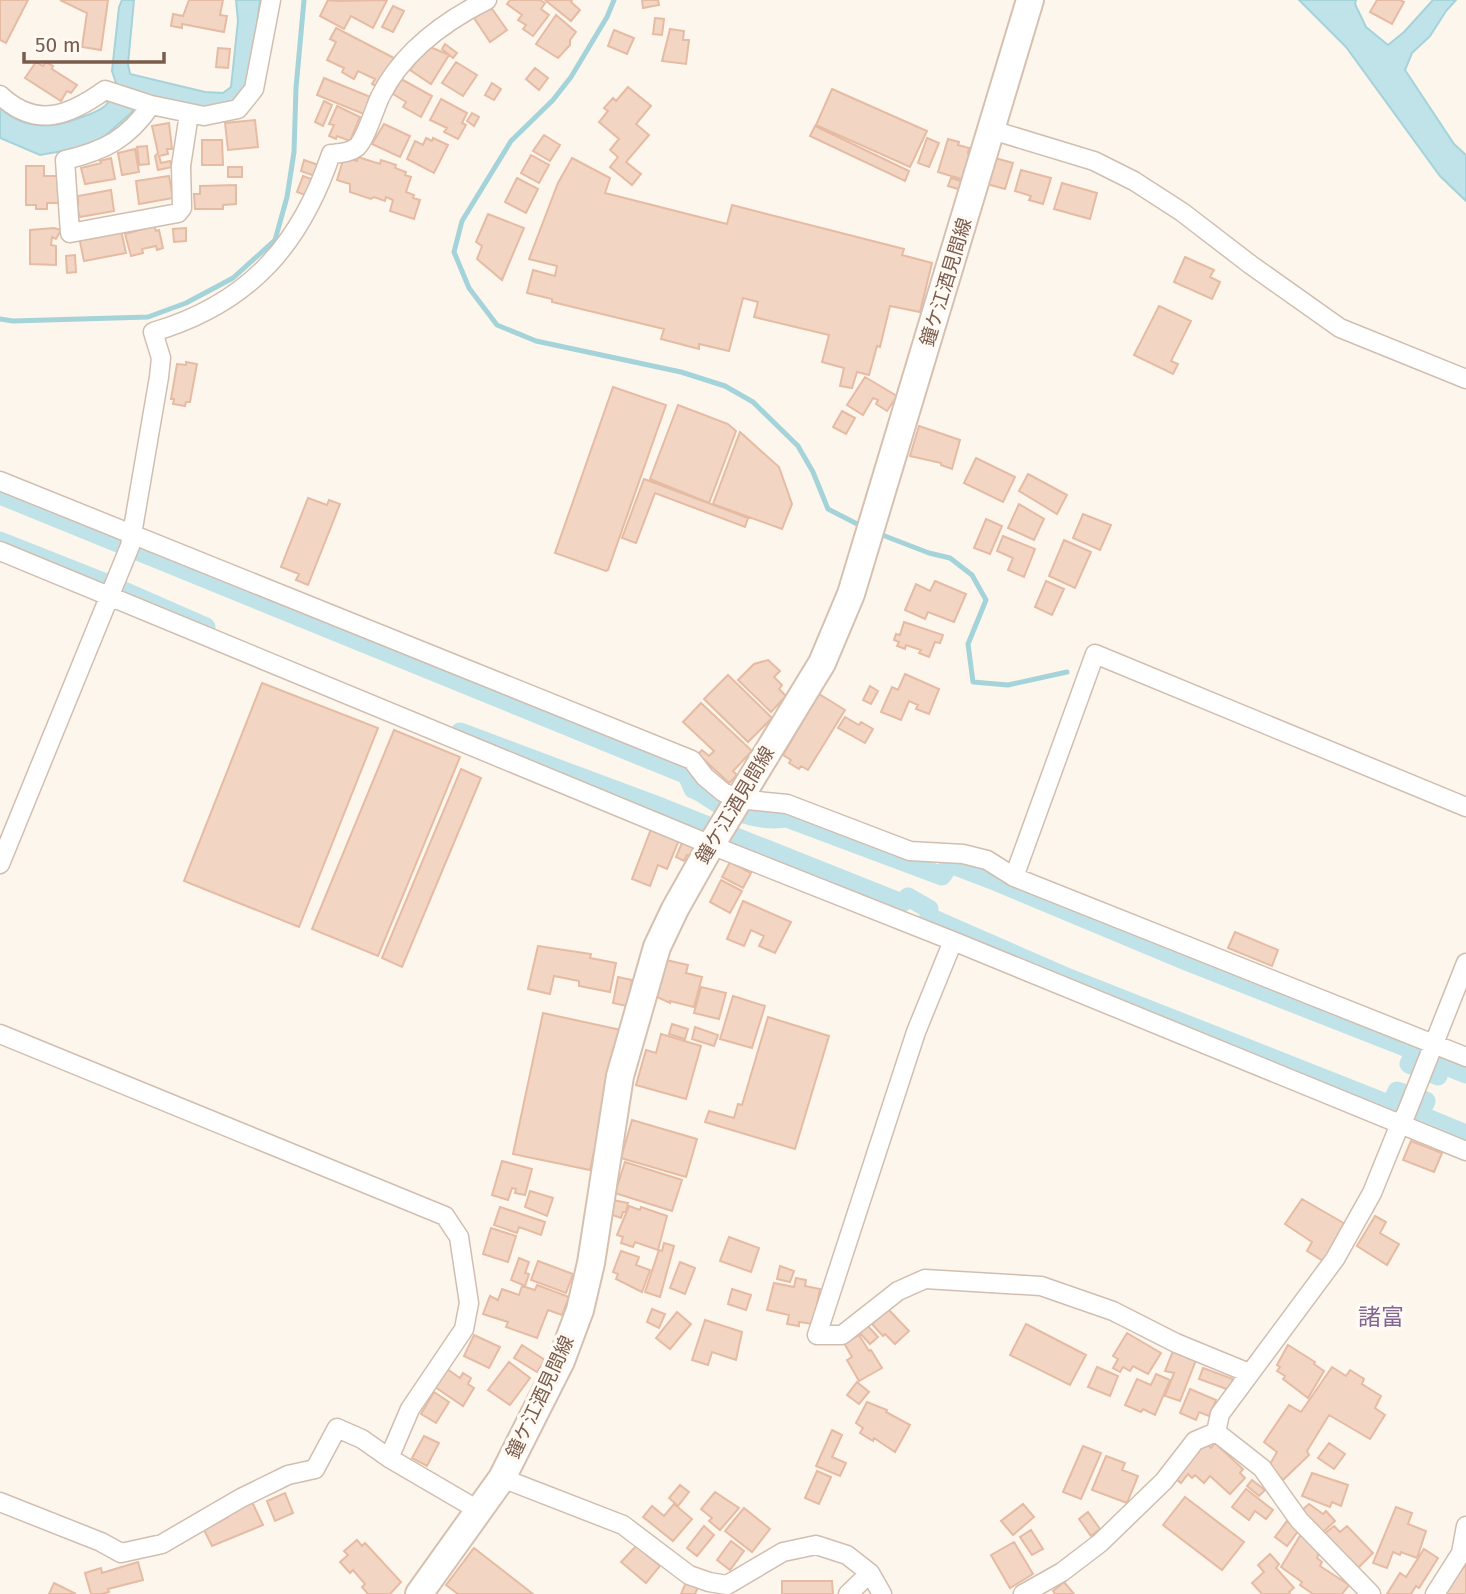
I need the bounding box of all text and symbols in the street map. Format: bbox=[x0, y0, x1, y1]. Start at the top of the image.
scale bar bbox=[24, 21, 164, 65]
text: 50 m bbox=[35, 32, 81, 58]
street label: 鐘ケ江酒見間線 bbox=[916, 215, 976, 349]
street label: 鐘ケ江酒見間線 bbox=[691, 742, 779, 868]
district label: 諸富 bbox=[1358, 1303, 1404, 1331]
street label: 鐘ケ江酒見間線 bbox=[501, 1332, 579, 1462]

